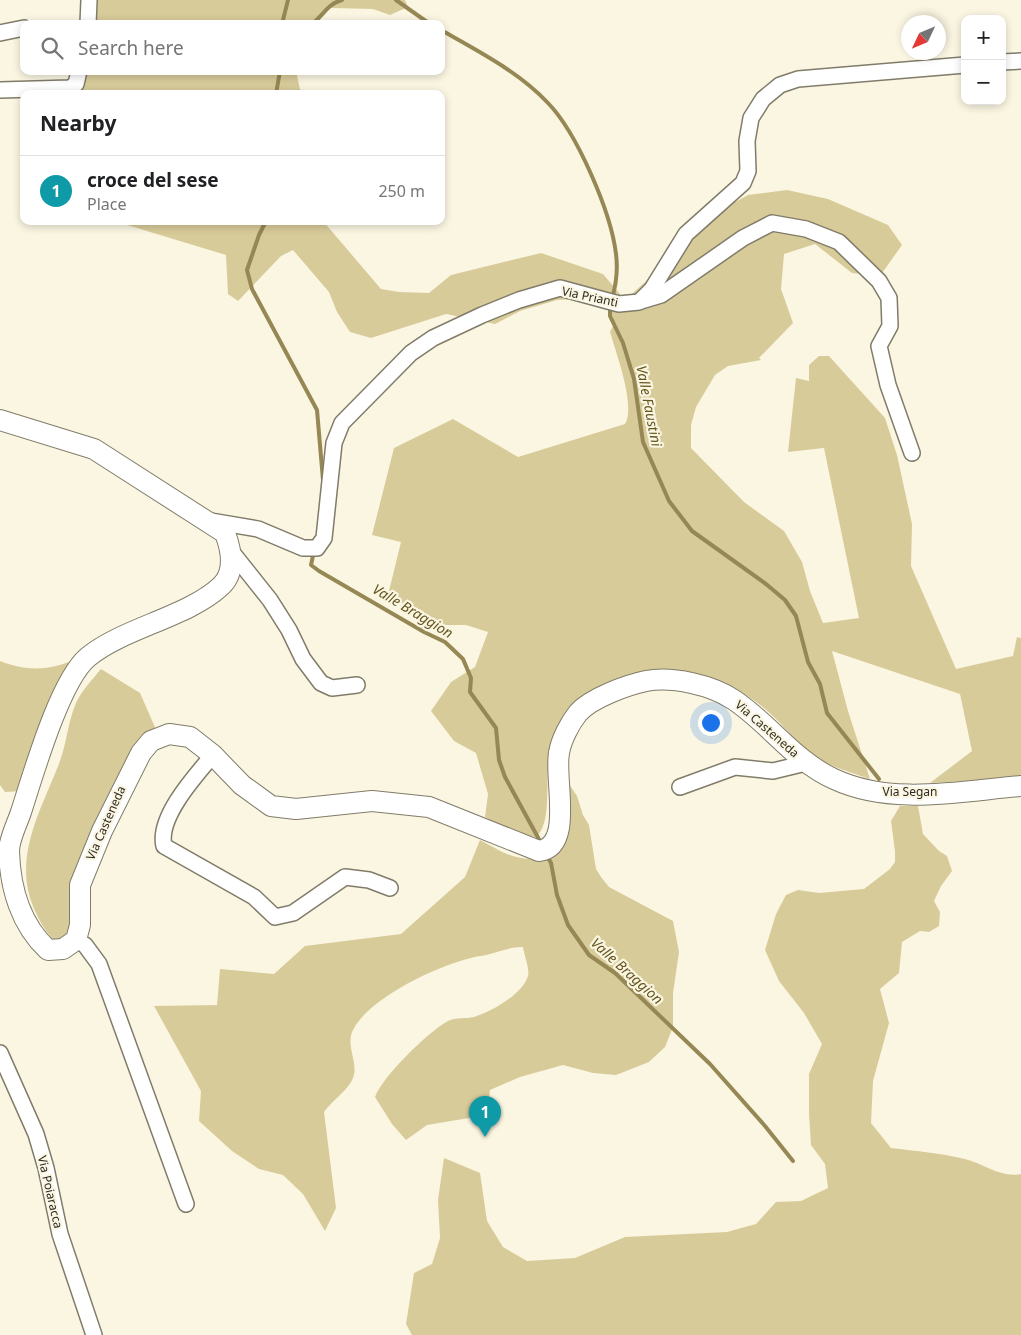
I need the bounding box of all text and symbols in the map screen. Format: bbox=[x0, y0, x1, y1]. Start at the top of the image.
north arrow bbox=[901, 15, 946, 60]
map controls bbox=[961, 15, 1006, 105]
button: + bbox=[961, 15, 1006, 60]
search box bbox=[20, 20, 445, 75]
icon: search bbox=[38, 34, 66, 62]
text: Search here bbox=[78, 35, 184, 61]
button: − bbox=[961, 60, 1006, 105]
text: Nearby bbox=[40, 109, 116, 137]
text: croce del sese bbox=[87, 167, 219, 193]
text: 1 bbox=[51, 180, 61, 202]
text: 250 m bbox=[378, 180, 425, 202]
text: Place bbox=[87, 193, 127, 215]
street label: Via Prianti bbox=[560, 282, 620, 311]
water label: Valle Faustini bbox=[632, 364, 667, 448]
water label: Valle Braggion bbox=[369, 579, 457, 642]
street label: Via Casteneda bbox=[732, 696, 803, 761]
your location bbox=[698, 710, 724, 736]
street label: Via Casteneda bbox=[82, 783, 129, 863]
street label: Via Segan bbox=[882, 783, 938, 800]
water label: Valle Braggion bbox=[587, 933, 667, 1008]
pin: 1 bbox=[469, 1096, 501, 1137]
street label: Via Poiaracca bbox=[34, 1154, 67, 1230]

